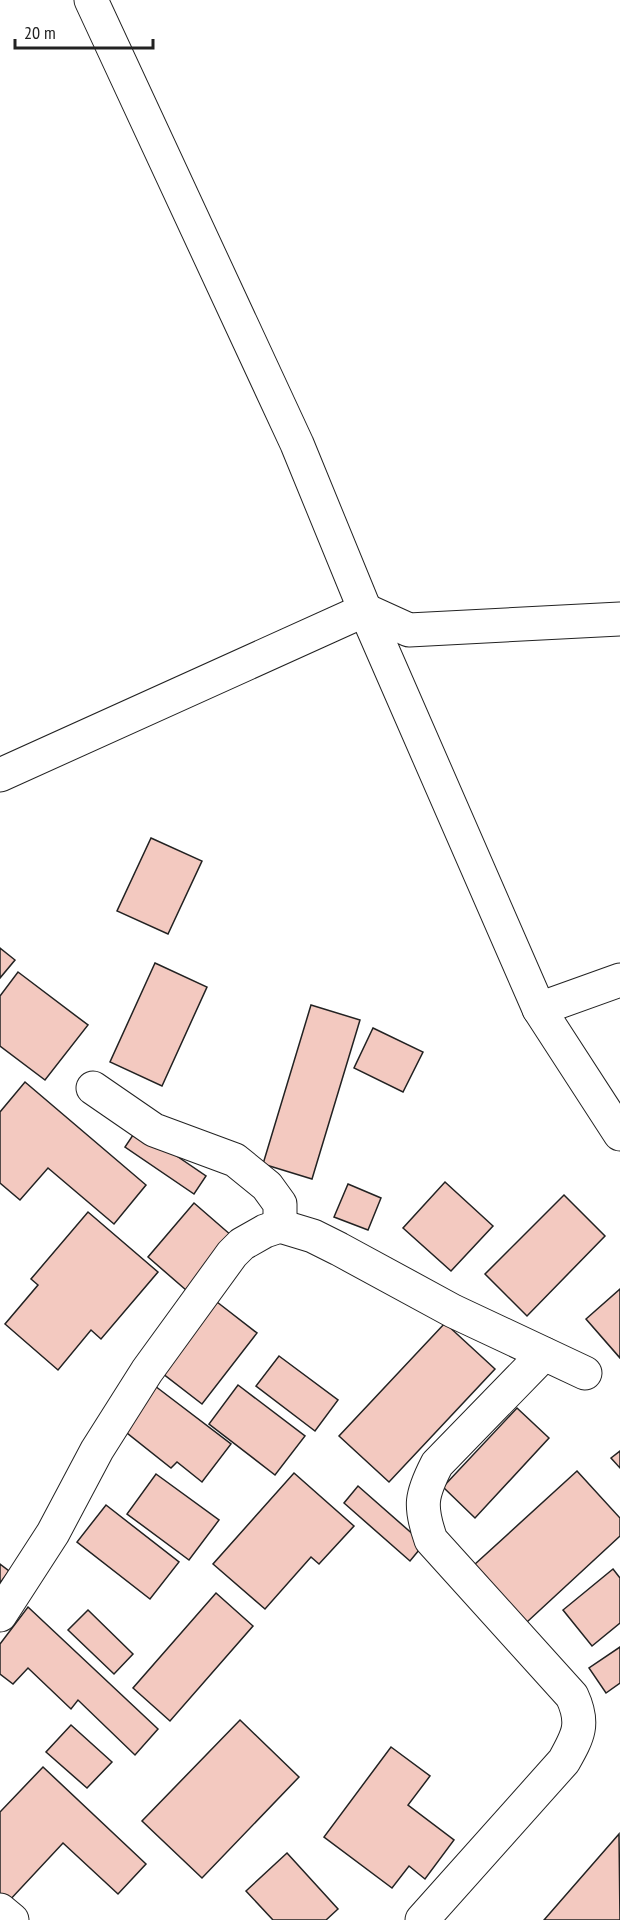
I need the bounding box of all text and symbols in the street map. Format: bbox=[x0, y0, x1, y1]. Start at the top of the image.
scale bar bbox=[15, 12, 153, 50]
text: 20 m bbox=[24, 21, 56, 44]

